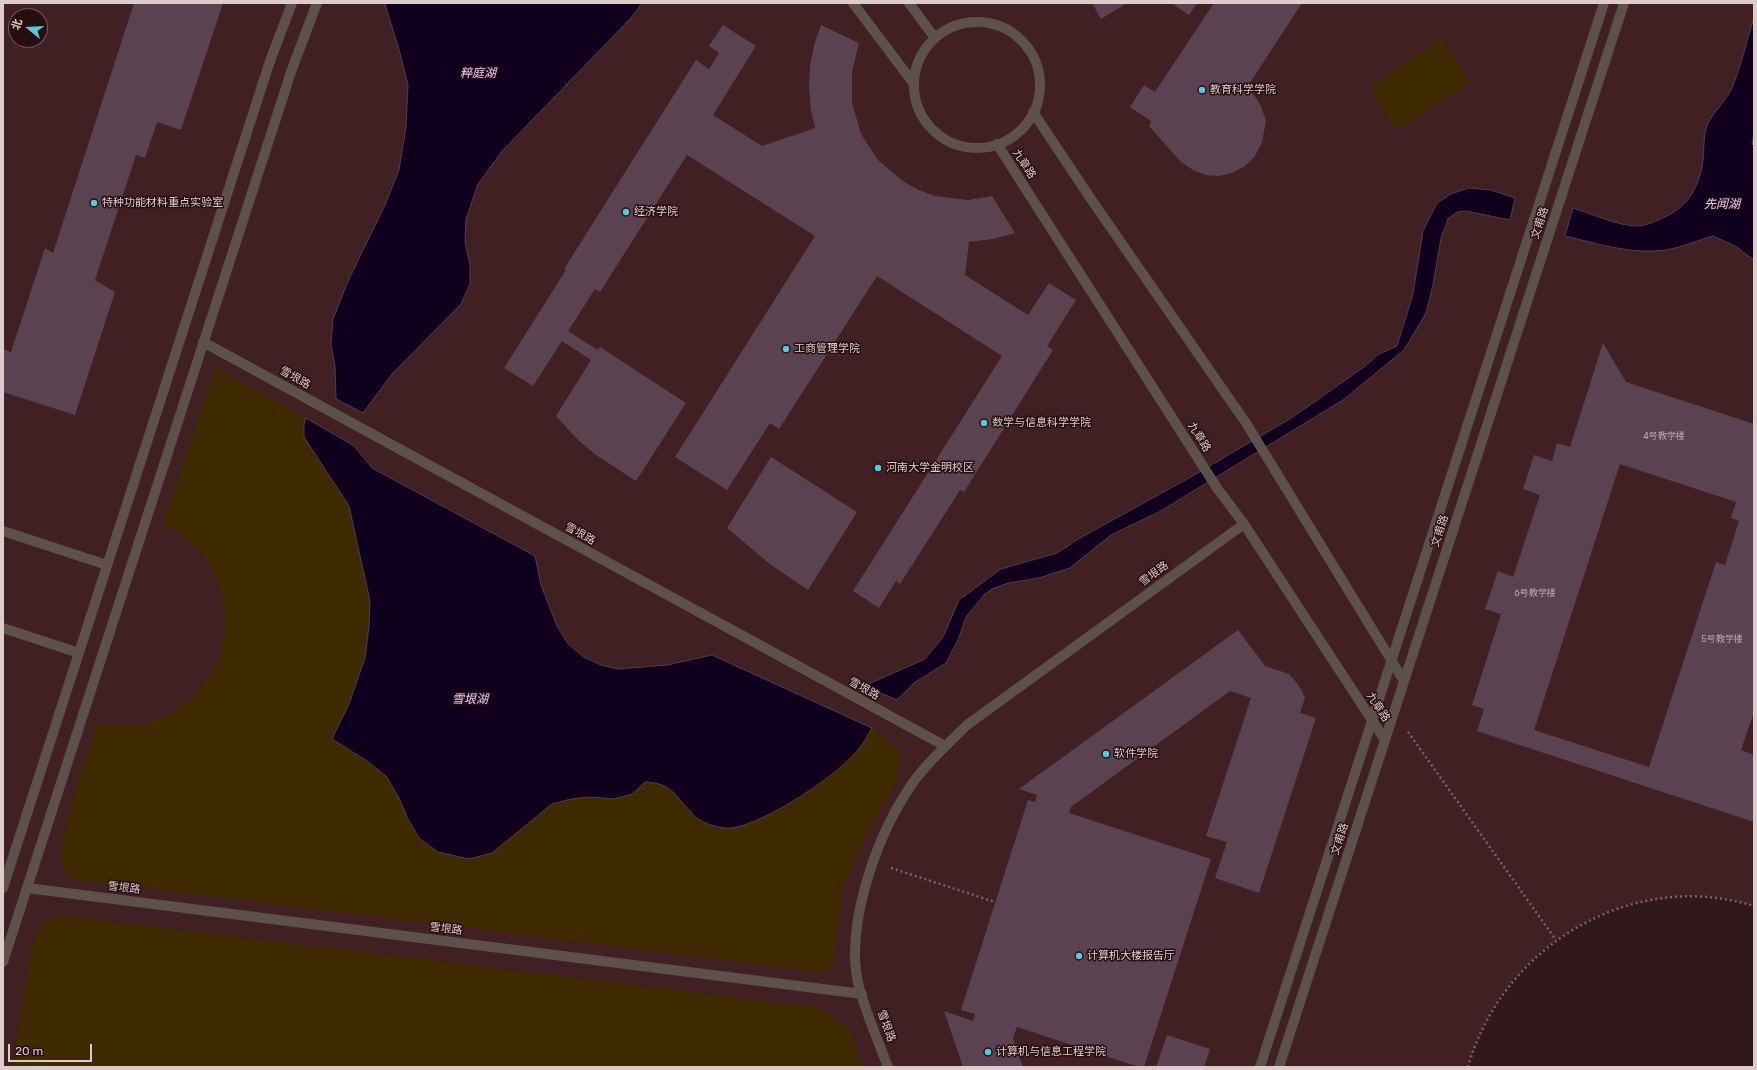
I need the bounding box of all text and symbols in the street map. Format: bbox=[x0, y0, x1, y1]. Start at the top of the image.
north arrow bbox=[8, 8, 48, 48]
text: 北 bbox=[9, 17, 25, 32]
water label: 粹庭湖 bbox=[460, 67, 496, 81]
place label: 教育科学学院 bbox=[1210, 83, 1276, 97]
marker: 教育科学学院 bbox=[1197, 85, 1207, 95]
street label: 九章路 bbox=[1009, 147, 1039, 181]
place label: 特种功能材料重点实验室 bbox=[102, 196, 223, 210]
marker: 特种功能材料重点实验室 bbox=[89, 198, 99, 208]
water label: 先闻湖 bbox=[1704, 198, 1740, 212]
place label: 经济学院 bbox=[634, 205, 678, 219]
street label: 文甫路 bbox=[1529, 205, 1551, 241]
marker: 经济学院 bbox=[621, 207, 631, 217]
place label: 工商管理学院 bbox=[794, 342, 860, 356]
marker: 工商管理学院 bbox=[781, 344, 791, 354]
street label: 雪垠路 bbox=[277, 364, 313, 392]
place label: 数学与信息科学学院 bbox=[992, 416, 1091, 430]
marker: 数学与信息科学学院 bbox=[979, 418, 989, 428]
street label: 九章路 bbox=[1185, 420, 1213, 454]
house number: 4号教学楼 bbox=[1643, 431, 1685, 441]
place label: 河南大学金明校区 bbox=[886, 461, 974, 475]
marker: 河南大学金明校区 bbox=[873, 463, 883, 473]
street label: 文甫路 bbox=[1429, 513, 1451, 549]
street label: 雪垠路 bbox=[562, 520, 598, 548]
street label: 雪垠路 bbox=[1137, 559, 1171, 589]
house number: 6号教学楼 bbox=[1514, 588, 1556, 598]
house number: 5号教学楼 bbox=[1701, 634, 1743, 644]
street label: 雪垠路 bbox=[846, 675, 882, 703]
street label: 九章路 bbox=[1363, 690, 1393, 724]
water label: 雪垠湖 bbox=[452, 693, 488, 707]
place label: 软件学院 bbox=[1114, 747, 1158, 761]
marker: 软件学院 bbox=[1101, 749, 1111, 759]
street label: 文甫路 bbox=[1329, 821, 1351, 857]
street label: 雪垠路 bbox=[107, 879, 141, 897]
street label: 雪垠路 bbox=[429, 920, 463, 938]
place label: 计算机大楼报告厅 bbox=[1087, 949, 1175, 963]
marker: 计算机大楼报告厅 bbox=[1074, 951, 1084, 961]
street label: 雪垠路 bbox=[874, 1008, 898, 1044]
scale bar bbox=[10, 1036, 94, 1062]
text: 20 m bbox=[15, 1044, 43, 1058]
place label: 计算机与信息工程学院 bbox=[996, 1045, 1106, 1059]
marker: 计算机与信息工程学院 bbox=[983, 1047, 993, 1057]

